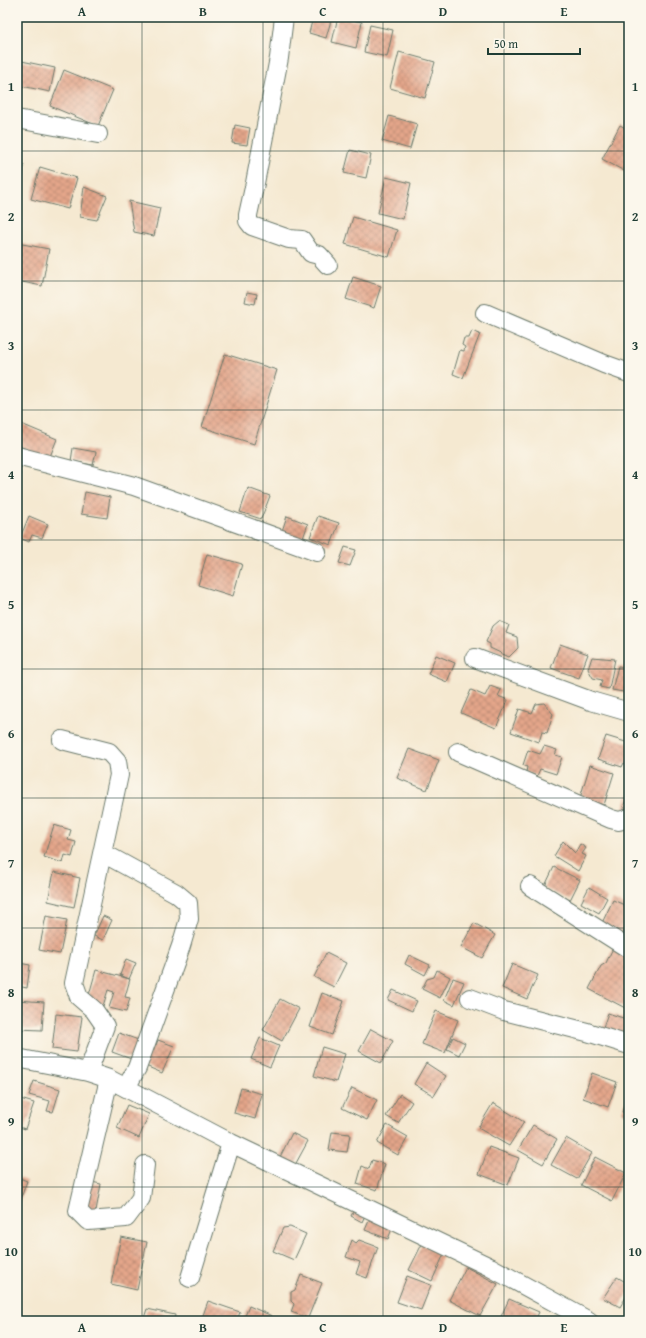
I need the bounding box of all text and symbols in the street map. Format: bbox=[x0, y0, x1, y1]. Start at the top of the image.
text: A bbox=[78, 2, 87, 21]
text: B bbox=[199, 2, 207, 21]
text: C bbox=[319, 2, 327, 21]
text: D bbox=[439, 2, 447, 21]
text: E bbox=[561, 2, 568, 21]
scale bar bbox=[488, 30, 580, 56]
text: 50 m bbox=[494, 35, 518, 52]
text: 1 bbox=[8, 77, 14, 96]
text: 1 bbox=[632, 77, 638, 96]
text: 2 bbox=[8, 207, 15, 226]
text: 2 bbox=[632, 207, 639, 226]
text: 3 bbox=[8, 336, 14, 355]
text: 3 bbox=[632, 336, 638, 355]
text: 4 bbox=[8, 465, 15, 484]
text: 4 bbox=[632, 465, 639, 484]
text: 5 bbox=[8, 595, 15, 614]
text: 5 bbox=[632, 595, 639, 614]
text: 6 bbox=[8, 724, 15, 743]
text: 6 bbox=[632, 724, 639, 743]
text: 7 bbox=[8, 854, 15, 873]
text: 7 bbox=[632, 854, 639, 873]
text: 8 bbox=[8, 983, 15, 1002]
text: 8 bbox=[632, 983, 639, 1002]
text: 9 bbox=[8, 1112, 15, 1131]
text: 9 bbox=[632, 1112, 639, 1131]
text: 10 bbox=[4, 1242, 18, 1261]
text: 10 bbox=[628, 1242, 642, 1261]
text: A bbox=[78, 1318, 87, 1337]
text: B bbox=[199, 1318, 207, 1337]
text: C bbox=[319, 1318, 327, 1337]
text: D bbox=[439, 1318, 447, 1337]
text: E bbox=[561, 1318, 568, 1337]

